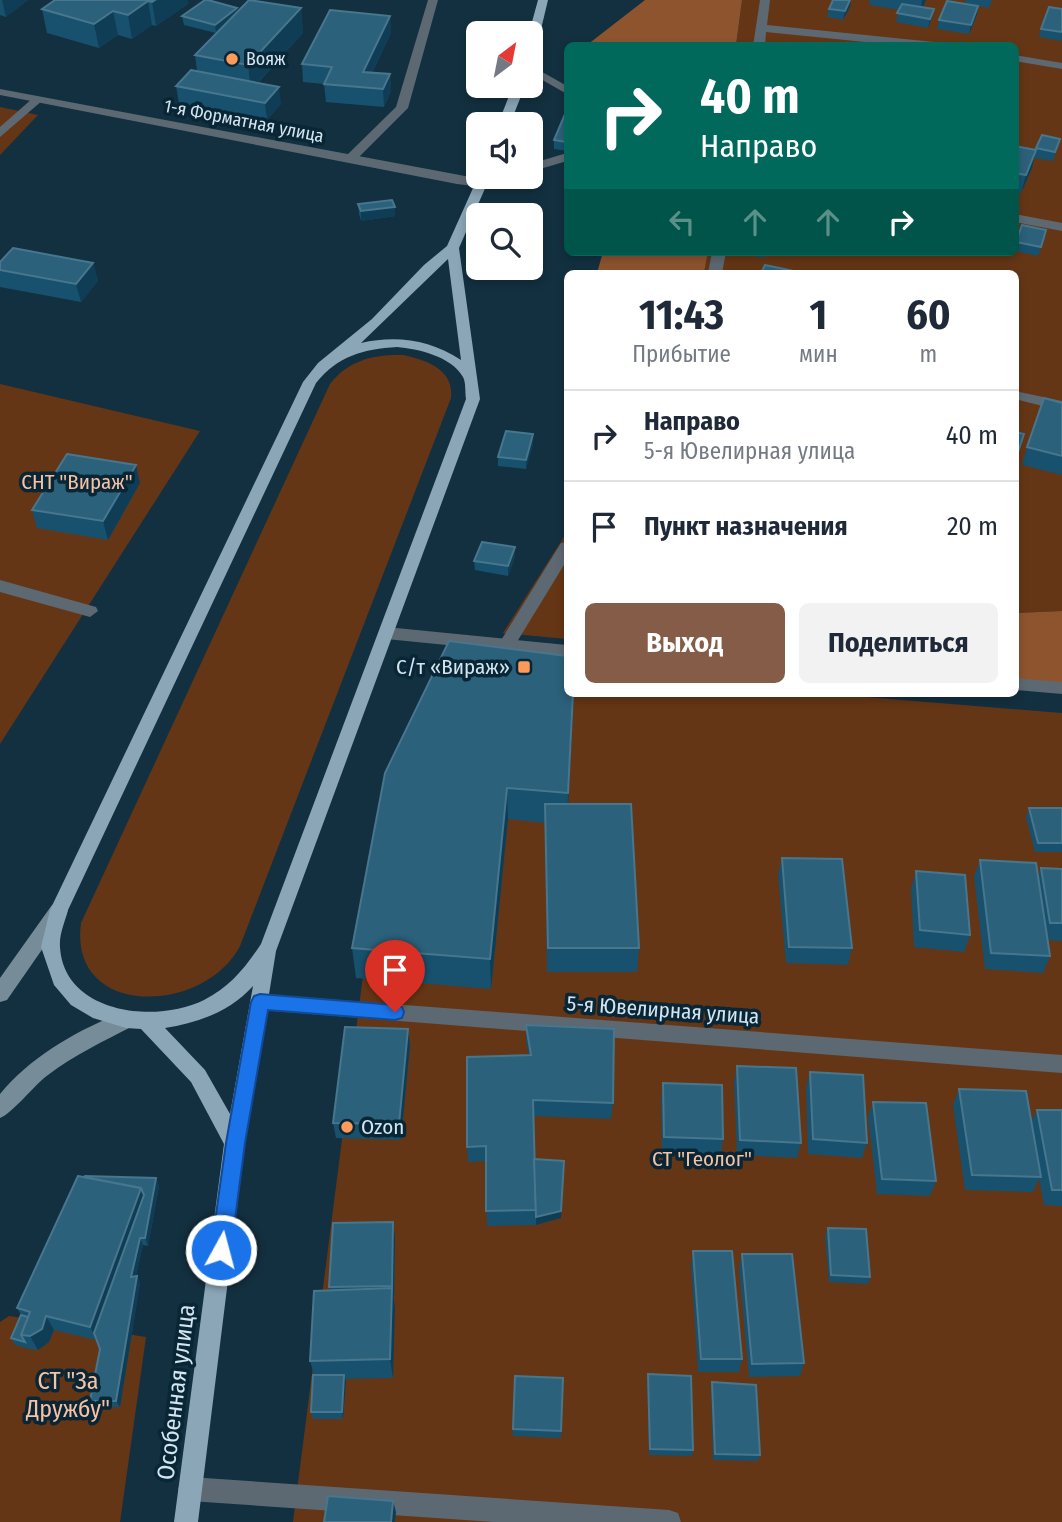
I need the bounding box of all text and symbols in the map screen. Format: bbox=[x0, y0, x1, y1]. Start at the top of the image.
north arrow bbox=[466, 21, 542, 98]
map controls bbox=[466, 21, 543, 280]
place label: Вояж bbox=[246, 48, 286, 70]
marker: Вояж bbox=[224, 51, 240, 67]
text: 40 m bbox=[700, 67, 800, 126]
icon: right bbox=[585, 70, 676, 161]
street label: 1-я Форматная улица bbox=[162, 95, 326, 147]
button: sound bbox=[466, 112, 543, 189]
text: Направо bbox=[700, 127, 817, 165]
button: search bbox=[466, 203, 543, 280]
icon: left bbox=[663, 203, 701, 241]
icon: ahead bbox=[736, 203, 774, 241]
icon: ahead bbox=[809, 203, 847, 241]
icon: right bbox=[882, 203, 920, 241]
text: 11:43 bbox=[639, 290, 724, 340]
text: 1 bbox=[810, 290, 827, 340]
text: 60 bbox=[906, 290, 951, 340]
text: Прибытие bbox=[632, 340, 731, 368]
text: мин bbox=[799, 340, 838, 368]
text: m bbox=[919, 340, 937, 368]
text: Направо bbox=[644, 406, 740, 437]
icon: right bbox=[585, 417, 623, 455]
text: 40 m bbox=[946, 420, 998, 451]
text: 5-я Ювелирная улица bbox=[644, 437, 855, 465]
park label: СНТ "Вираж" bbox=[21, 469, 133, 495]
icon: arrive bbox=[585, 508, 623, 546]
text: Пункт назначения bbox=[644, 511, 848, 542]
text: 20 m bbox=[947, 511, 998, 542]
button: Выход bbox=[585, 603, 785, 683]
button: Поделиться bbox=[799, 603, 998, 683]
place label: С/т «Вираж» bbox=[396, 654, 510, 680]
marker: С/т «Вираж» bbox=[516, 659, 532, 675]
pin bbox=[365, 940, 425, 1012]
icon: arrive bbox=[376, 951, 414, 989]
street label: 5-я Ювелирная улица bbox=[566, 990, 760, 1030]
place label: Ozon bbox=[361, 1114, 404, 1140]
marker: Ozon bbox=[339, 1119, 355, 1135]
park label: СТ "Геолог" bbox=[652, 1146, 752, 1172]
position arrow bbox=[184, 1213, 258, 1287]
street label: Особенная улица bbox=[151, 1303, 201, 1481]
park label: СТ "За Дружбу" bbox=[25, 1367, 110, 1423]

